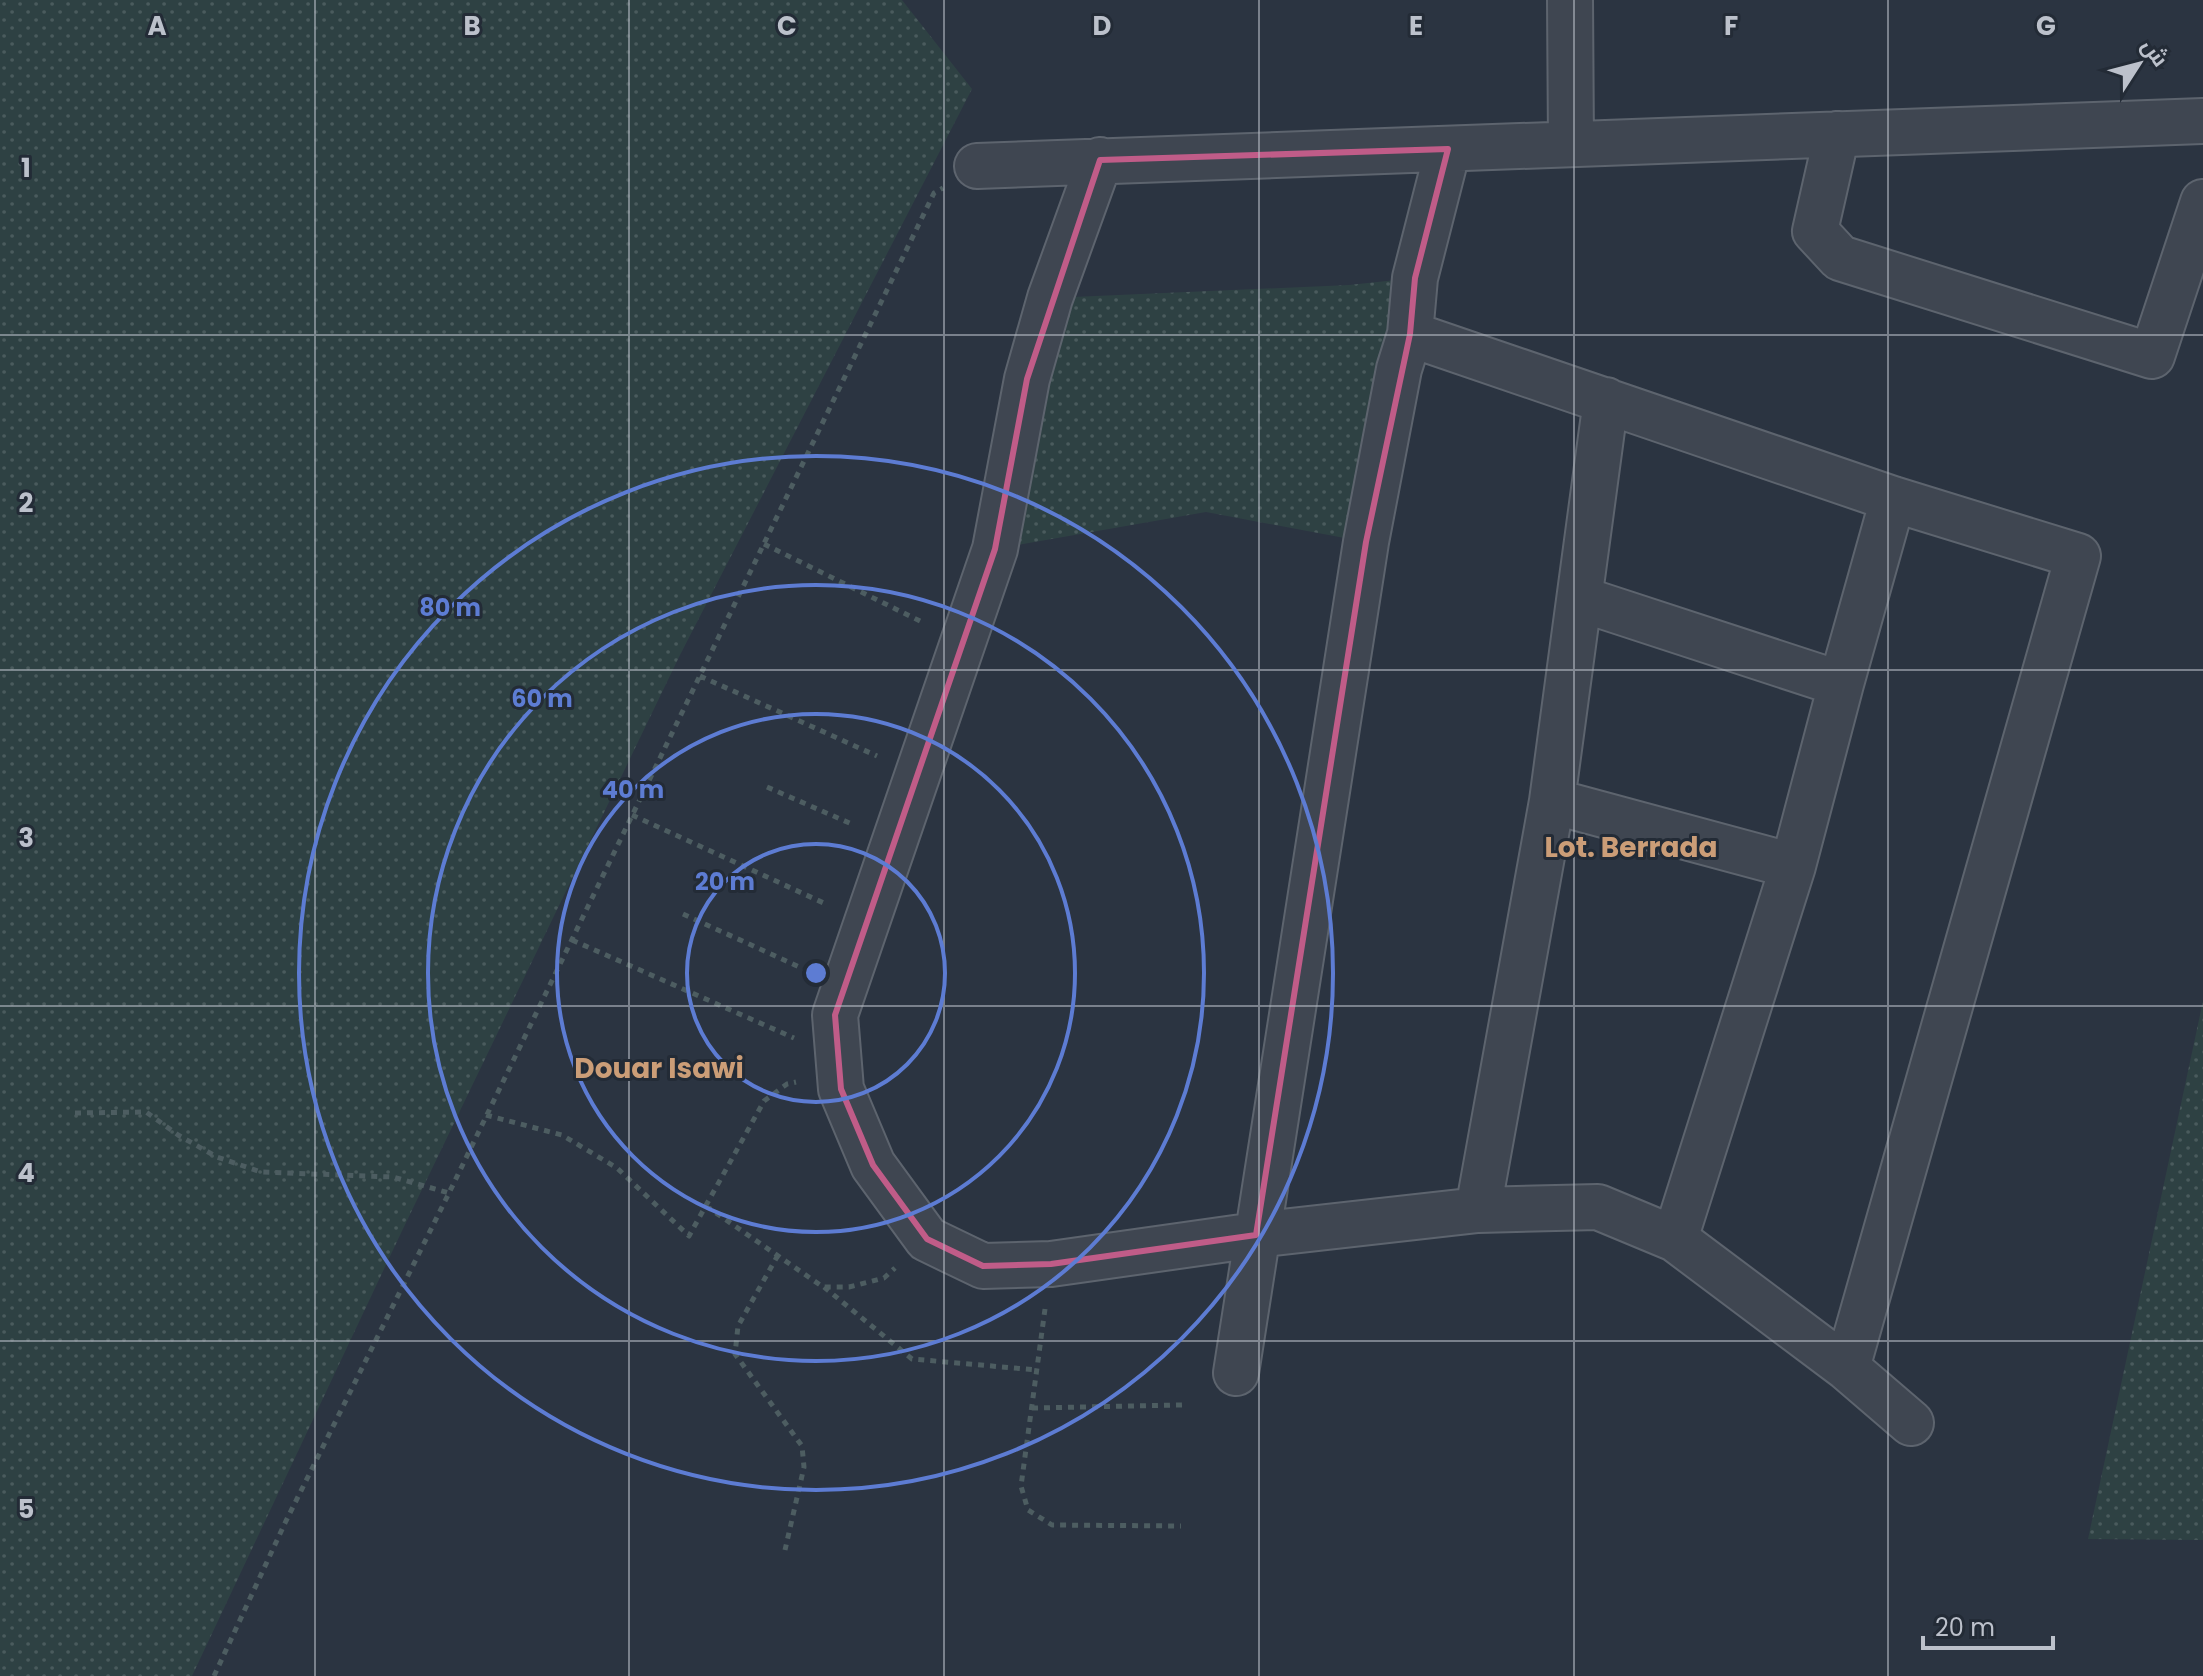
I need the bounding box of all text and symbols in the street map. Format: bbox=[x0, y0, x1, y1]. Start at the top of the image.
text: A bbox=[147, 8, 167, 44]
text: B bbox=[463, 8, 481, 44]
text: C bbox=[777, 8, 797, 44]
text: D bbox=[1093, 8, 1112, 44]
text: E bbox=[1409, 8, 1423, 44]
text: F bbox=[1724, 8, 1738, 44]
text: G bbox=[2036, 8, 2056, 44]
north arrow bbox=[2099, 24, 2179, 104]
text: ش bbox=[2134, 32, 2176, 73]
text: 1 bbox=[21, 150, 31, 186]
text: 2 bbox=[19, 485, 34, 521]
text: 80 m bbox=[419, 591, 481, 624]
text: 60 m bbox=[511, 682, 573, 715]
text: 40 m bbox=[602, 773, 664, 806]
text: 3 bbox=[18, 820, 34, 856]
district label: Lot. Berrada bbox=[1544, 828, 1718, 867]
text: 20 m bbox=[695, 865, 755, 898]
centre of rings bbox=[802, 959, 830, 987]
district label: Douar Isawi bbox=[574, 1049, 744, 1088]
text: 4 bbox=[17, 1155, 35, 1191]
text: 5 bbox=[18, 1491, 34, 1527]
scale bar bbox=[1923, 1600, 2053, 1650]
text: 20 m bbox=[1935, 1611, 1995, 1644]

